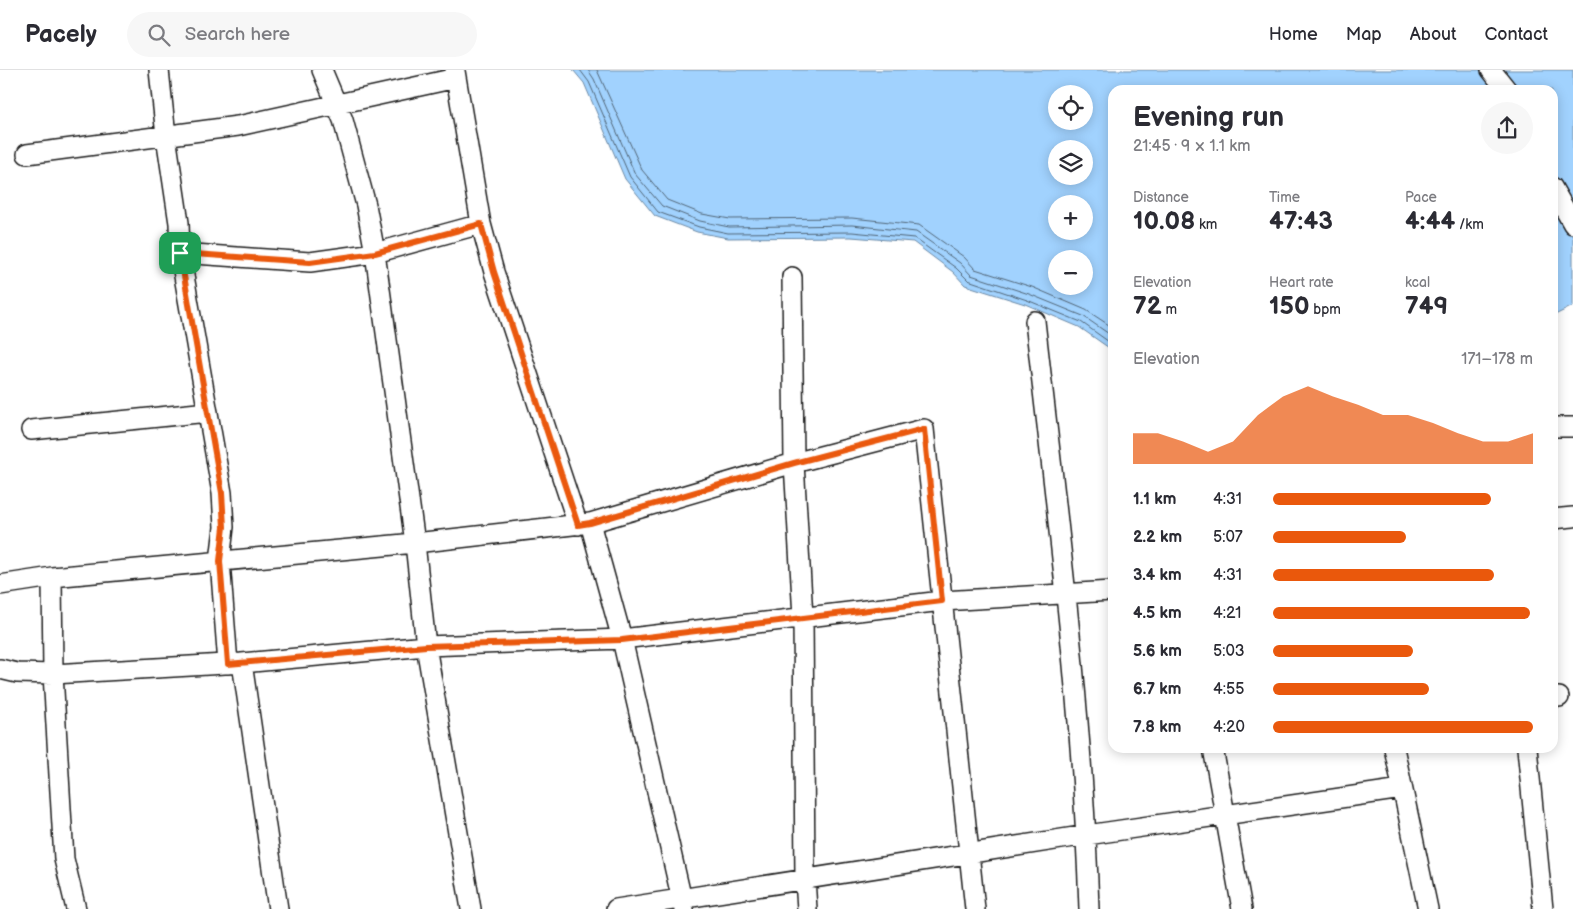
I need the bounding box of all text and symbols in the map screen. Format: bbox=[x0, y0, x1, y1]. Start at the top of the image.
search box bbox=[127, 12, 477, 57]
text: Pacely bbox=[25, 20, 97, 49]
icon: search bbox=[145, 21, 173, 49]
text: Search here bbox=[185, 23, 290, 46]
text: Home bbox=[1269, 24, 1318, 45]
text: Map bbox=[1346, 24, 1382, 45]
text: About bbox=[1410, 24, 1457, 45]
text: Contact bbox=[1485, 24, 1548, 45]
map controls bbox=[1048, 85, 1093, 295]
button: locate bbox=[1048, 85, 1093, 130]
text: Evening run bbox=[1133, 101, 1284, 134]
button: share bbox=[1481, 102, 1533, 154]
text: 21:45 · 9 × 1.1 km bbox=[1133, 137, 1250, 156]
button: layers bbox=[1048, 140, 1093, 185]
text: Distance bbox=[1133, 189, 1189, 206]
text: Time bbox=[1269, 189, 1300, 206]
text: Pace bbox=[1405, 189, 1437, 206]
button: + bbox=[1048, 195, 1093, 240]
text: 10.08 bbox=[1133, 206, 1195, 237]
text: 47:43 bbox=[1269, 206, 1333, 237]
text: 4:44 bbox=[1405, 206, 1455, 237]
text: km bbox=[1195, 216, 1217, 233]
text: /km bbox=[1455, 216, 1484, 233]
pin bbox=[159, 232, 201, 274]
icon: arrive bbox=[166, 239, 194, 267]
button: − bbox=[1048, 250, 1093, 295]
text: Elevation bbox=[1133, 274, 1191, 291]
text: Heart rate bbox=[1269, 274, 1334, 291]
text: kcal bbox=[1405, 274, 1430, 291]
text: 72 bbox=[1133, 291, 1162, 322]
text: 150 bbox=[1269, 291, 1310, 322]
text: 749 bbox=[1405, 291, 1448, 322]
text: m bbox=[1162, 301, 1177, 318]
text: bpm bbox=[1310, 301, 1341, 318]
text: Elevation bbox=[1133, 350, 1200, 369]
text: 171–178 m bbox=[1461, 350, 1533, 369]
text: 1.1 km bbox=[1133, 490, 1176, 509]
text: 4:31 bbox=[1213, 490, 1242, 509]
text: 2.2 km bbox=[1133, 528, 1182, 547]
text: 5:07 bbox=[1213, 528, 1243, 547]
text: 3.4 km bbox=[1133, 566, 1182, 585]
text: 4:31 bbox=[1213, 566, 1242, 585]
text: 4.5 km bbox=[1133, 604, 1182, 623]
text: 4:21 bbox=[1213, 604, 1241, 623]
text: 5.6 km bbox=[1133, 642, 1182, 661]
text: 5:03 bbox=[1213, 642, 1245, 661]
text: 6.7 km bbox=[1133, 680, 1181, 699]
text: 4:55 bbox=[1213, 680, 1244, 699]
text: 7.8 km bbox=[1133, 718, 1181, 737]
text: 4:20 bbox=[1213, 718, 1245, 737]

